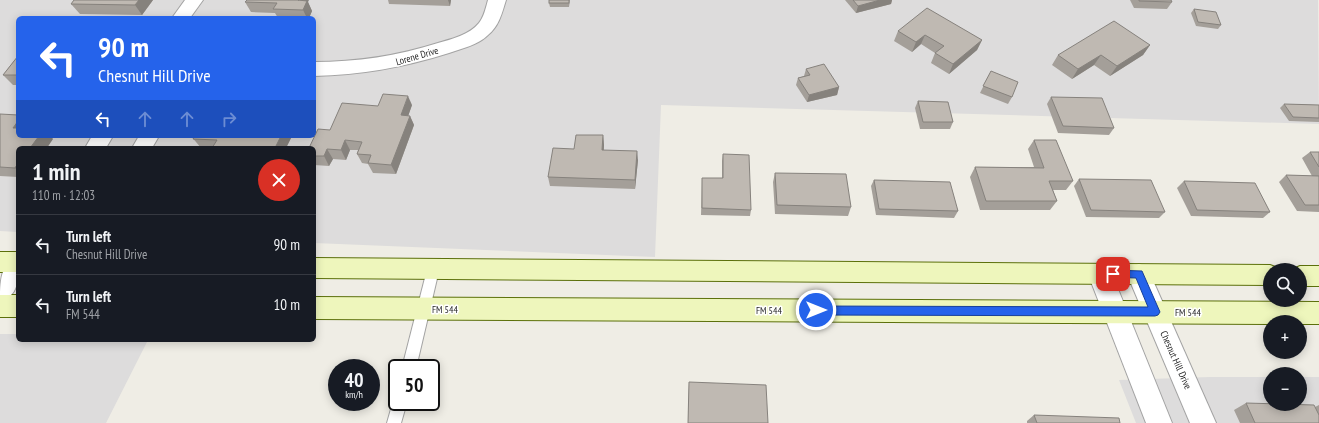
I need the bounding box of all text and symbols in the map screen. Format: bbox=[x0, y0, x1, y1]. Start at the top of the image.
text: 90 m bbox=[98, 28, 149, 65]
icon: left bbox=[32, 32, 84, 84]
street label: Lorene Drive bbox=[394, 44, 440, 68]
text: Chesnut Hill Drive bbox=[98, 64, 211, 87]
icon: left bbox=[92, 108, 114, 130]
icon: ahead bbox=[134, 108, 156, 130]
icon: ahead bbox=[176, 108, 198, 130]
icon: right bbox=[218, 108, 240, 130]
text: 1 min bbox=[32, 156, 80, 187]
button: close bbox=[258, 159, 300, 201]
text: 110 m · 12:03 bbox=[32, 187, 95, 204]
text: Turn left bbox=[66, 227, 111, 246]
icon: left bbox=[32, 234, 54, 256]
text: 90 m bbox=[274, 235, 300, 254]
text: Chesnut Hill Drive bbox=[66, 246, 147, 263]
pin bbox=[1096, 257, 1130, 291]
icon: arrive bbox=[1102, 263, 1124, 285]
map controls bbox=[1263, 263, 1307, 411]
button: search bbox=[1263, 263, 1307, 307]
text: Turn left bbox=[66, 287, 111, 306]
position arrow bbox=[795, 289, 837, 331]
icon: left bbox=[32, 294, 54, 316]
text: 10 m bbox=[274, 295, 300, 314]
street label: FM 544 bbox=[432, 303, 459, 316]
street label: FM 544 bbox=[756, 304, 783, 317]
text: FM 544 bbox=[66, 306, 100, 323]
street label: FM 544 bbox=[1175, 306, 1202, 319]
button: + bbox=[1263, 315, 1307, 359]
street label: Chesnut Hill Drive bbox=[1157, 329, 1195, 391]
speed limit sign: 50 bbox=[388, 359, 440, 411]
text: 40 bbox=[344, 367, 364, 393]
button: − bbox=[1263, 367, 1307, 411]
text: km/h bbox=[345, 388, 363, 401]

